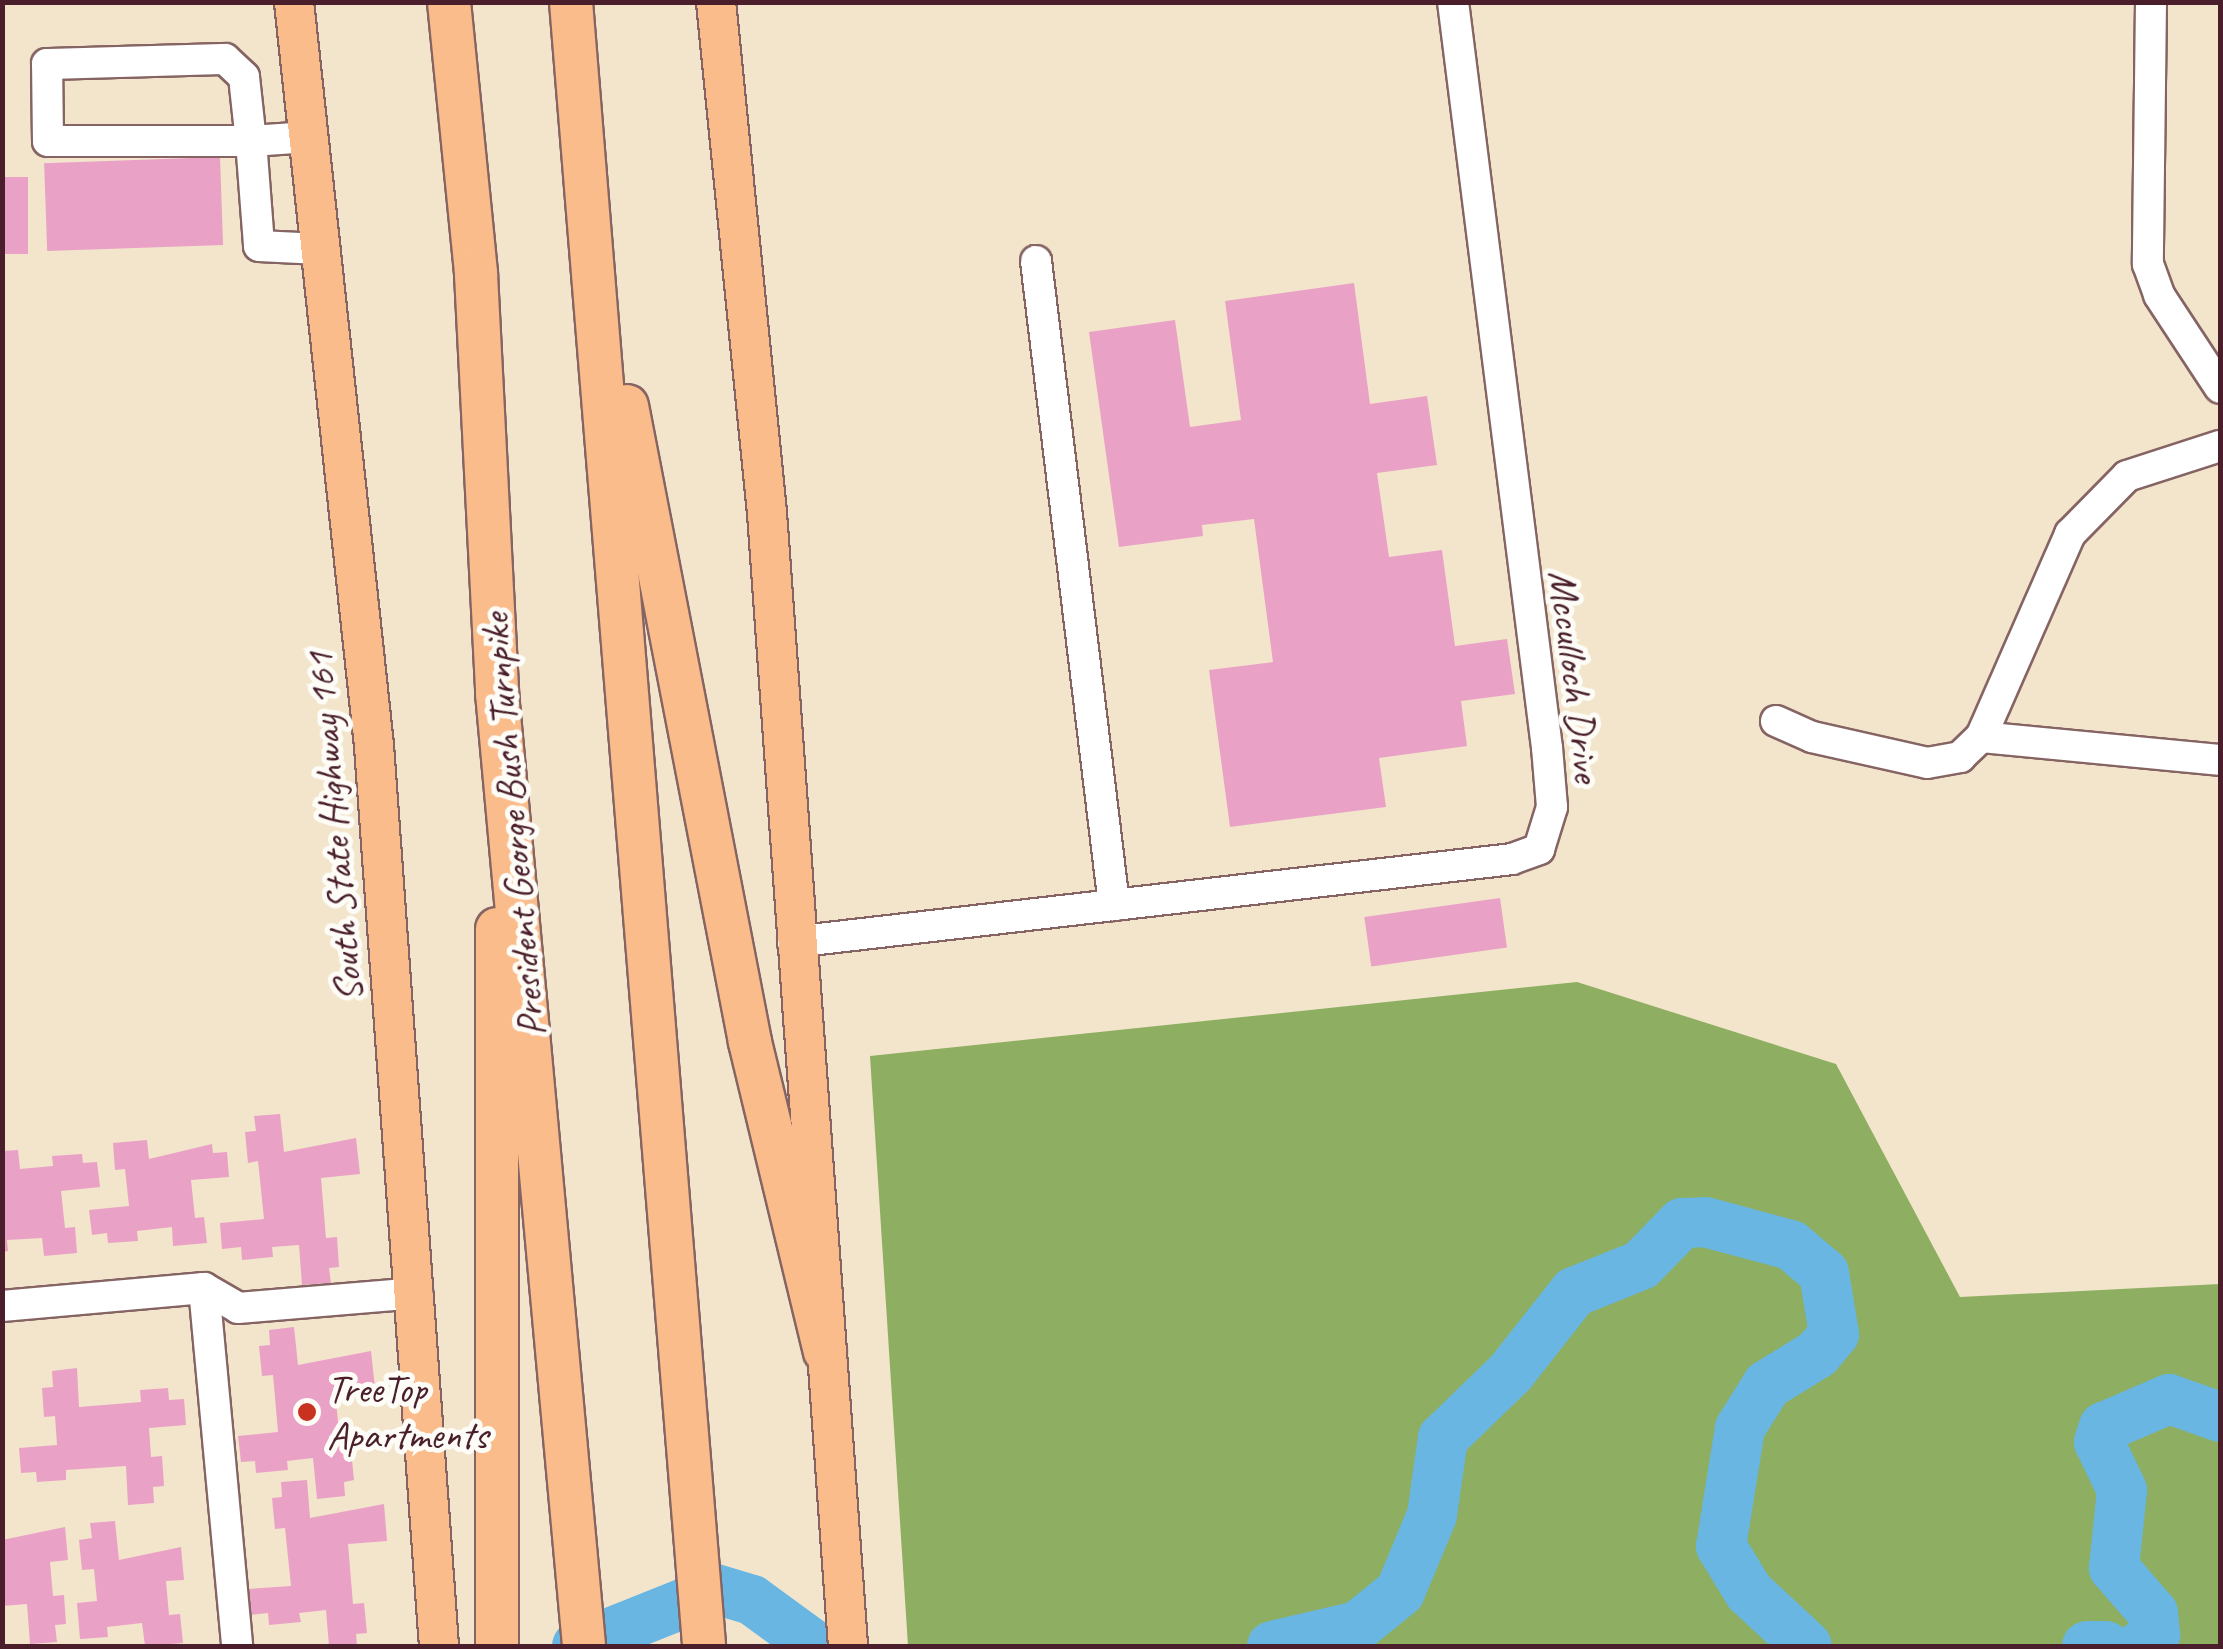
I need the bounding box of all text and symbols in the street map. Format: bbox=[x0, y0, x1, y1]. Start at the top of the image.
street label: Mcculloch Drive bbox=[1538, 567, 1612, 785]
street label: President George Bush Turnpike bbox=[471, 612, 555, 1038]
street label: South State Highway 161 bbox=[295, 649, 373, 1005]
place label: TreeTop Apartments bbox=[327, 1365, 488, 1459]
marker: TreeTop Apartments bbox=[296, 1401, 318, 1423]

